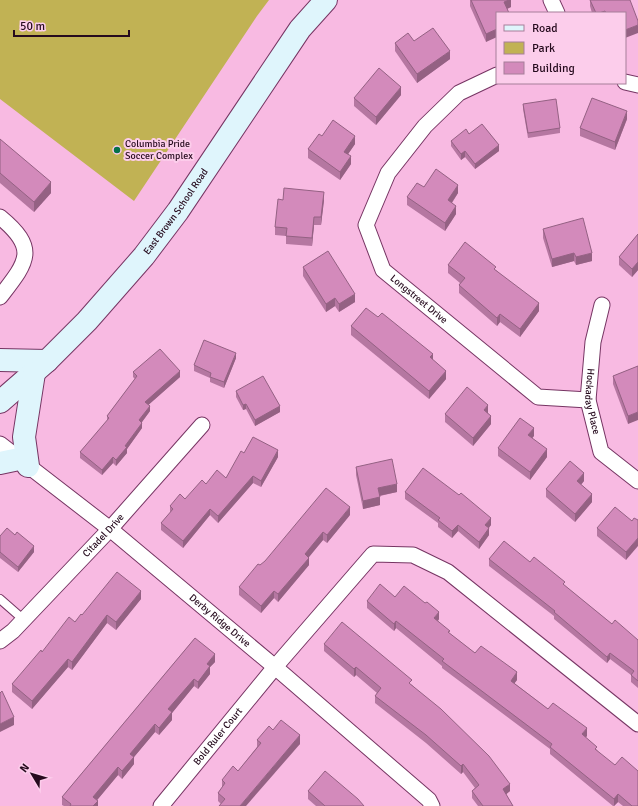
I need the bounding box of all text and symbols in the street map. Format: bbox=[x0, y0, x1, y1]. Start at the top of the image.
scale bar bbox=[14, 12, 129, 38]
legend bbox=[496, 12, 626, 84]
text: 50 m bbox=[20, 19, 45, 34]
text: Road bbox=[532, 21, 558, 36]
text: Park bbox=[532, 41, 555, 56]
text: Building bbox=[532, 61, 575, 76]
place label: Columbia Pride Soccer Complex bbox=[125, 138, 193, 162]
marker: Columbia Pride Soccer Complex bbox=[112, 145, 122, 155]
street label: East Brown School Road bbox=[141, 166, 211, 257]
street label: Longstreet Drive bbox=[388, 272, 450, 326]
street label: Hockaday Place bbox=[582, 368, 602, 436]
street label: Citadel Drive bbox=[80, 511, 127, 560]
street label: Derby Ridge Drive bbox=[187, 592, 253, 650]
street label: Bold Ruler Court bbox=[191, 705, 245, 768]
north arrow bbox=[12, 754, 52, 794]
text: N bbox=[17, 761, 32, 775]

